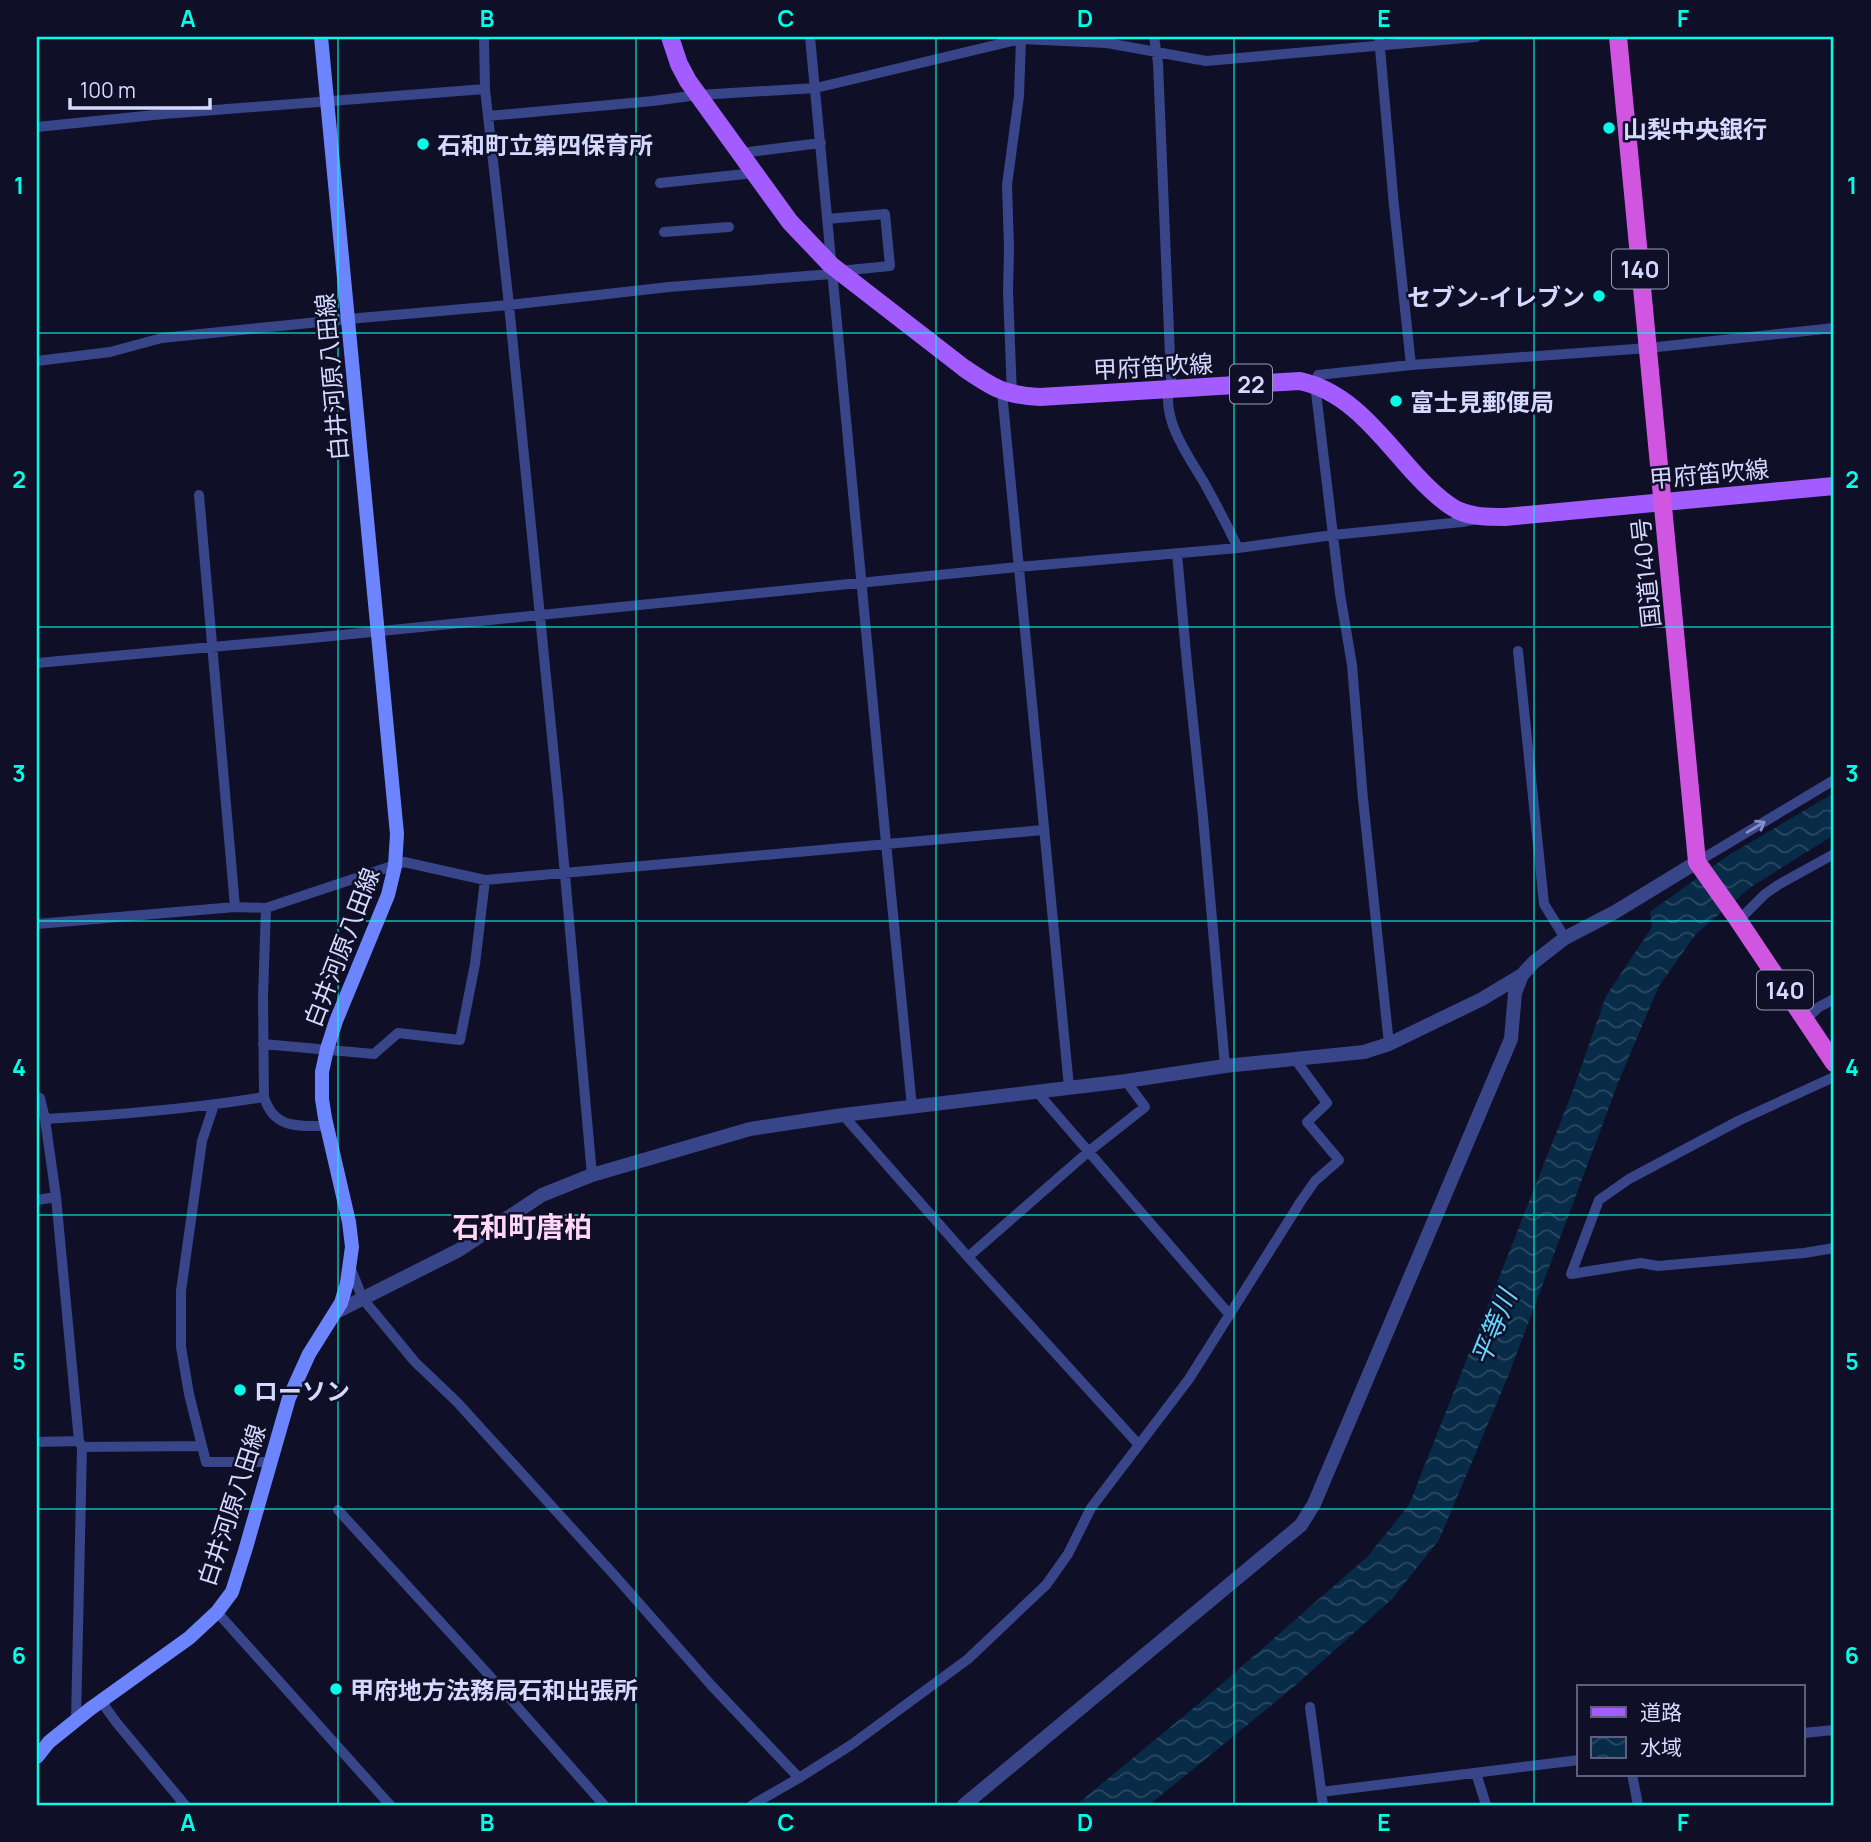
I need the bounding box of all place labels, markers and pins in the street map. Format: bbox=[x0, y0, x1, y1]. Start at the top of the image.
place label: 山梨中央銀行 bbox=[1623, 112, 1767, 145]
marker: 山梨中央銀行 bbox=[1601, 120, 1617, 136]
place label: 石和町立第四保育所 bbox=[437, 128, 653, 161]
marker: 石和町立第四保育所 bbox=[415, 136, 431, 152]
place label: セブン-イレブン bbox=[1407, 280, 1585, 313]
marker: セブン-イレブン bbox=[1591, 288, 1607, 304]
place label: 富士見郵便局 bbox=[1410, 385, 1554, 418]
marker: 富士見郵便局 bbox=[1388, 393, 1404, 409]
place label: ローソン bbox=[254, 1374, 350, 1407]
marker: ローソン bbox=[232, 1382, 248, 1398]
place label: 甲府地方法務局石和出張所 bbox=[350, 1673, 638, 1706]
marker: 甲府地方法務局石和出張所 bbox=[328, 1681, 344, 1697]

